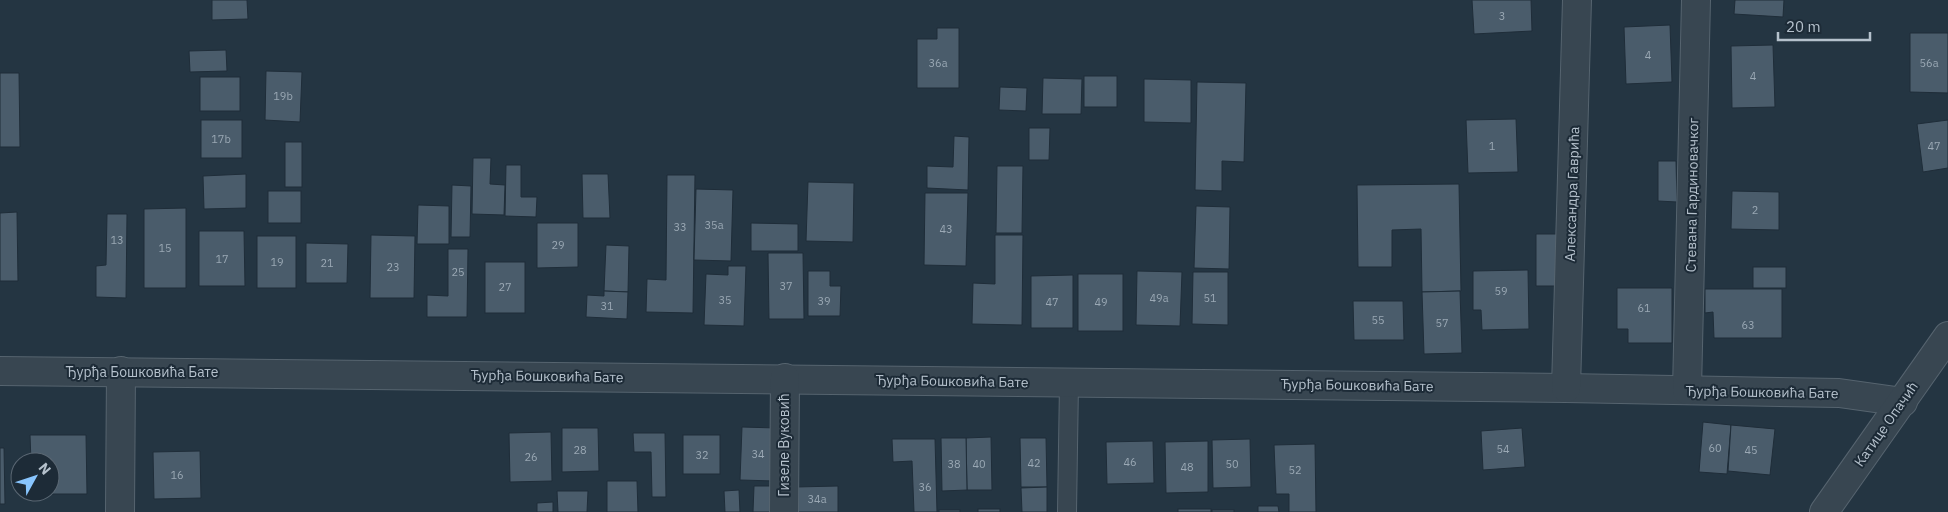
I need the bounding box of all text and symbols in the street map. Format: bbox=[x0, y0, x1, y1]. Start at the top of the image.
house number: 3 bbox=[1499, 9, 1505, 23]
scale bar bbox=[1778, 10, 1870, 42]
text: 20 m bbox=[1786, 17, 1821, 36]
house number: 4 bbox=[1645, 48, 1652, 62]
house number: 36a bbox=[928, 56, 948, 70]
house number: 56a bbox=[1919, 56, 1939, 70]
house number: 4 bbox=[1750, 69, 1757, 83]
house number: 19b bbox=[273, 89, 293, 103]
street label: Стевана Гардиновачког bbox=[1682, 117, 1702, 273]
street label: Александра Гаврића bbox=[1561, 126, 1583, 262]
house number: 17b bbox=[211, 132, 231, 146]
house number: 1 bbox=[1489, 139, 1496, 153]
house number: 47 bbox=[1927, 139, 1941, 153]
house number: 2 bbox=[1752, 203, 1758, 217]
house number: 35a bbox=[704, 218, 724, 232]
house number: 33 bbox=[673, 220, 687, 234]
house number: 43 bbox=[939, 222, 953, 236]
house number: 13 bbox=[110, 233, 124, 247]
house number: 29 bbox=[551, 238, 565, 252]
house number: 15 bbox=[158, 241, 172, 255]
house number: 17 bbox=[215, 252, 229, 266]
house number: 19 bbox=[270, 255, 284, 269]
house number: 21 bbox=[320, 256, 334, 270]
house number: 23 bbox=[386, 260, 400, 274]
house number: 25 bbox=[451, 265, 465, 279]
house number: 37 bbox=[779, 279, 793, 293]
house number: 27 bbox=[498, 280, 512, 294]
house number: 59 bbox=[1494, 284, 1508, 298]
house number: 49a bbox=[1149, 291, 1169, 305]
house number: 51 bbox=[1203, 291, 1217, 305]
house number: 35 bbox=[718, 293, 732, 307]
house number: 39 bbox=[817, 294, 831, 308]
house number: 47 bbox=[1045, 295, 1059, 309]
house number: 49 bbox=[1094, 295, 1108, 309]
house number: 31 bbox=[600, 299, 614, 313]
house number: 61 bbox=[1637, 301, 1651, 315]
house number: 55 bbox=[1371, 313, 1385, 327]
house number: 57 bbox=[1435, 316, 1449, 330]
house number: 63 bbox=[1741, 318, 1755, 332]
street label: Ђурђа Бошковића Бате bbox=[66, 363, 219, 381]
street label: Ђурђа Бошковића Бате bbox=[470, 366, 624, 386]
street label: Ђурђа Бошковића Бате bbox=[875, 371, 1029, 391]
street label: Ђурђа Бошковића Бате bbox=[1280, 375, 1434, 395]
street label: Катице Опачић bbox=[1850, 378, 1922, 470]
street label: Ђурђа Бошковића Бате bbox=[1685, 382, 1839, 402]
street label: Гизеле Вуковић bbox=[775, 393, 793, 497]
house number: 60 bbox=[1708, 441, 1722, 455]
house number: 54 bbox=[1496, 442, 1510, 456]
house number: 28 bbox=[573, 443, 587, 457]
house number: 45 bbox=[1744, 443, 1758, 457]
house number: 34 bbox=[751, 447, 765, 461]
house number: 32 bbox=[695, 448, 709, 462]
house number: 26 bbox=[524, 450, 538, 464]
north arrow bbox=[10, 452, 60, 502]
house number: 46 bbox=[1123, 455, 1137, 469]
house number: 42 bbox=[1027, 456, 1041, 470]
house number: 38 bbox=[947, 457, 961, 471]
house number: 40 bbox=[972, 457, 986, 471]
house number: 50 bbox=[1225, 457, 1239, 471]
text: N bbox=[35, 459, 55, 478]
house number: 48 bbox=[1180, 460, 1194, 474]
house number: 52 bbox=[1288, 463, 1302, 477]
house number: 16 bbox=[170, 468, 184, 482]
house number: 36 bbox=[918, 480, 932, 494]
house number: 34a bbox=[807, 492, 827, 506]

